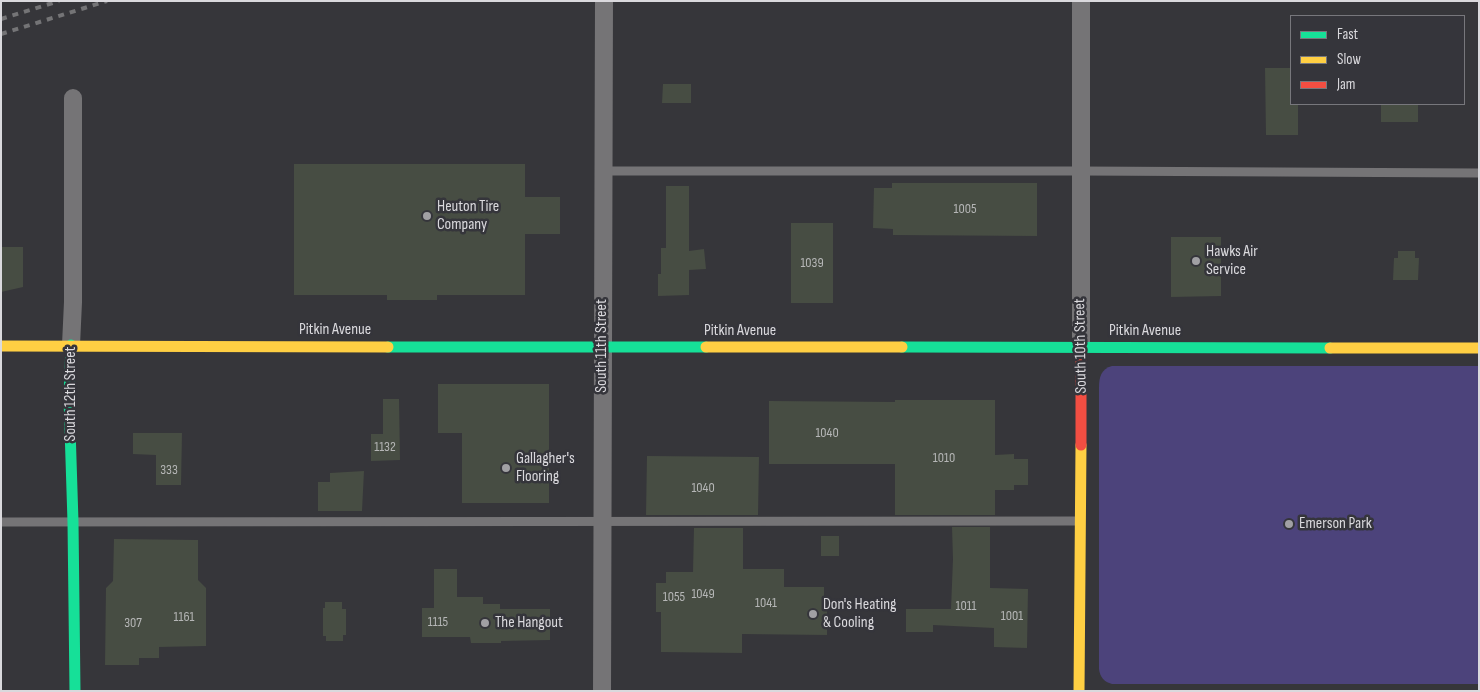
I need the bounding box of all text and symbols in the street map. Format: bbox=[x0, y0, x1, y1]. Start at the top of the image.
legend bbox=[1290, 15, 1465, 105]
text: Fast bbox=[1337, 25, 1358, 44]
text: Slow bbox=[1337, 50, 1361, 69]
text: Jam bbox=[1337, 75, 1355, 94]
place label: Heuton Tire Company bbox=[437, 197, 499, 235]
house number: 1005 bbox=[953, 201, 977, 217]
marker: Heuton Tire Company bbox=[421, 210, 433, 222]
place label: Hawks Air Service bbox=[1206, 242, 1258, 280]
house number: 1039 bbox=[800, 255, 824, 271]
marker: Hawks Air Service bbox=[1190, 255, 1202, 267]
street label: South 10th Street bbox=[1071, 298, 1091, 394]
street label: South 11th Street bbox=[592, 299, 612, 393]
street label: Pitkin Avenue bbox=[299, 320, 371, 340]
street label: Pitkin Avenue bbox=[704, 321, 776, 341]
street label: Pitkin Avenue bbox=[1109, 321, 1181, 341]
street label: South 12th Street bbox=[61, 347, 81, 441]
house number: 1040 bbox=[815, 425, 839, 441]
house number: 1132 bbox=[374, 439, 396, 455]
place label: Gallagher's Flooring bbox=[516, 449, 575, 487]
house number: 1010 bbox=[933, 450, 955, 466]
house number: 333 bbox=[160, 462, 178, 478]
marker: Gallagher's Flooring bbox=[500, 462, 512, 474]
house number: 1040 bbox=[691, 480, 715, 496]
place label: Emerson Park bbox=[1299, 514, 1372, 534]
marker: Emerson Park bbox=[1283, 518, 1295, 530]
house number: 1049 bbox=[691, 586, 715, 602]
house number: 1055 bbox=[663, 589, 685, 605]
house number: 1041 bbox=[755, 595, 777, 611]
place label: Don's Heating & Cooling bbox=[823, 595, 896, 633]
house number: 1011 bbox=[956, 598, 976, 614]
marker: Don's Heating & Cooling bbox=[807, 608, 819, 620]
house number: 1001 bbox=[1001, 608, 1023, 624]
house number: 1161 bbox=[174, 609, 194, 625]
place label: The Hangout bbox=[495, 613, 563, 633]
house number: 1115 bbox=[428, 614, 448, 630]
house number: 307 bbox=[124, 615, 142, 631]
marker: The Hangout bbox=[479, 617, 491, 629]

